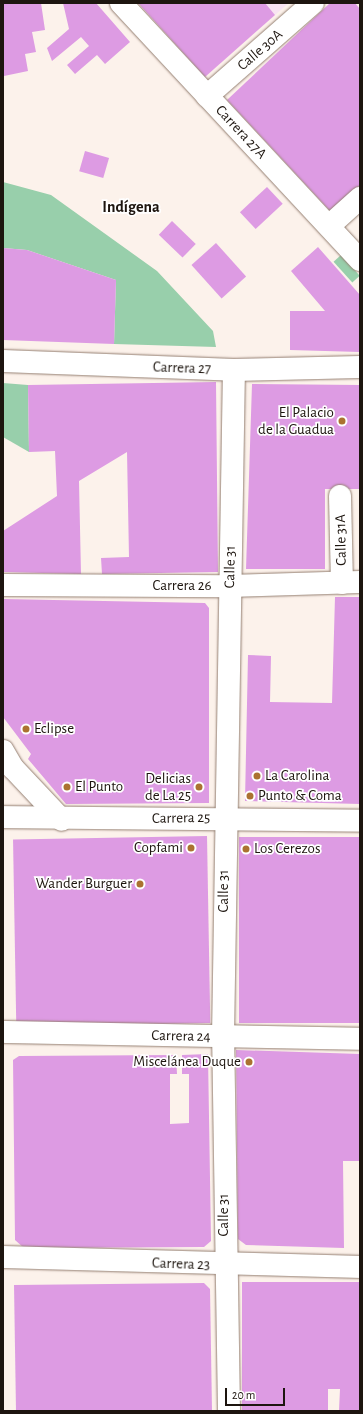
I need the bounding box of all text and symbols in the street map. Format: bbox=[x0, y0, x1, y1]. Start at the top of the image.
street label: Calle 30A bbox=[234, 25, 286, 75]
street label: Carrera 27A bbox=[212, 101, 270, 163]
district label: Indígena bbox=[102, 197, 160, 217]
street label: Carrera 27 bbox=[153, 358, 211, 378]
place label: El Palacio de la Guadua bbox=[258, 403, 334, 438]
marker: El Palacio de la Guadua bbox=[337, 416, 347, 426]
street label: Calle 31A bbox=[332, 514, 350, 566]
street label: Calle 31 bbox=[221, 545, 239, 589]
street label: Carrera 26 bbox=[152, 577, 212, 595]
place label: Eclipse bbox=[34, 720, 74, 738]
marker: Eclipse bbox=[21, 724, 31, 734]
place label: La Carolina bbox=[265, 767, 329, 785]
place label: Delicias de La 25 bbox=[145, 769, 191, 804]
marker: La Carolina bbox=[252, 771, 262, 781]
place label: El Punto bbox=[75, 778, 123, 796]
marker: El Punto bbox=[62, 782, 72, 792]
marker: Delicias de La 25 bbox=[194, 782, 204, 792]
place label: Punto & Coma bbox=[258, 787, 342, 805]
marker: Punto & Coma bbox=[245, 791, 255, 801]
street label: Carrera 25 bbox=[152, 808, 210, 828]
place label: Copfami bbox=[134, 839, 183, 857]
place label: Los Cerezos bbox=[254, 840, 320, 858]
marker: Copfami bbox=[186, 843, 196, 853]
marker: Los Cerezos bbox=[241, 844, 251, 854]
street label: Calle 31 bbox=[215, 870, 233, 912]
place label: Wander Burguer bbox=[36, 875, 132, 893]
marker: Wander Burguer bbox=[135, 879, 145, 889]
street label: Carrera 24 bbox=[151, 1026, 211, 1046]
place label: Miscelánea Duque bbox=[133, 1053, 241, 1071]
marker: Miscelánea Duque bbox=[244, 1057, 254, 1067]
street label: Calle 31 bbox=[215, 1194, 233, 1236]
street label: Carrera 23 bbox=[152, 1254, 210, 1274]
scale bar bbox=[227, 1380, 287, 1406]
text: 20 m bbox=[232, 1389, 255, 1401]

